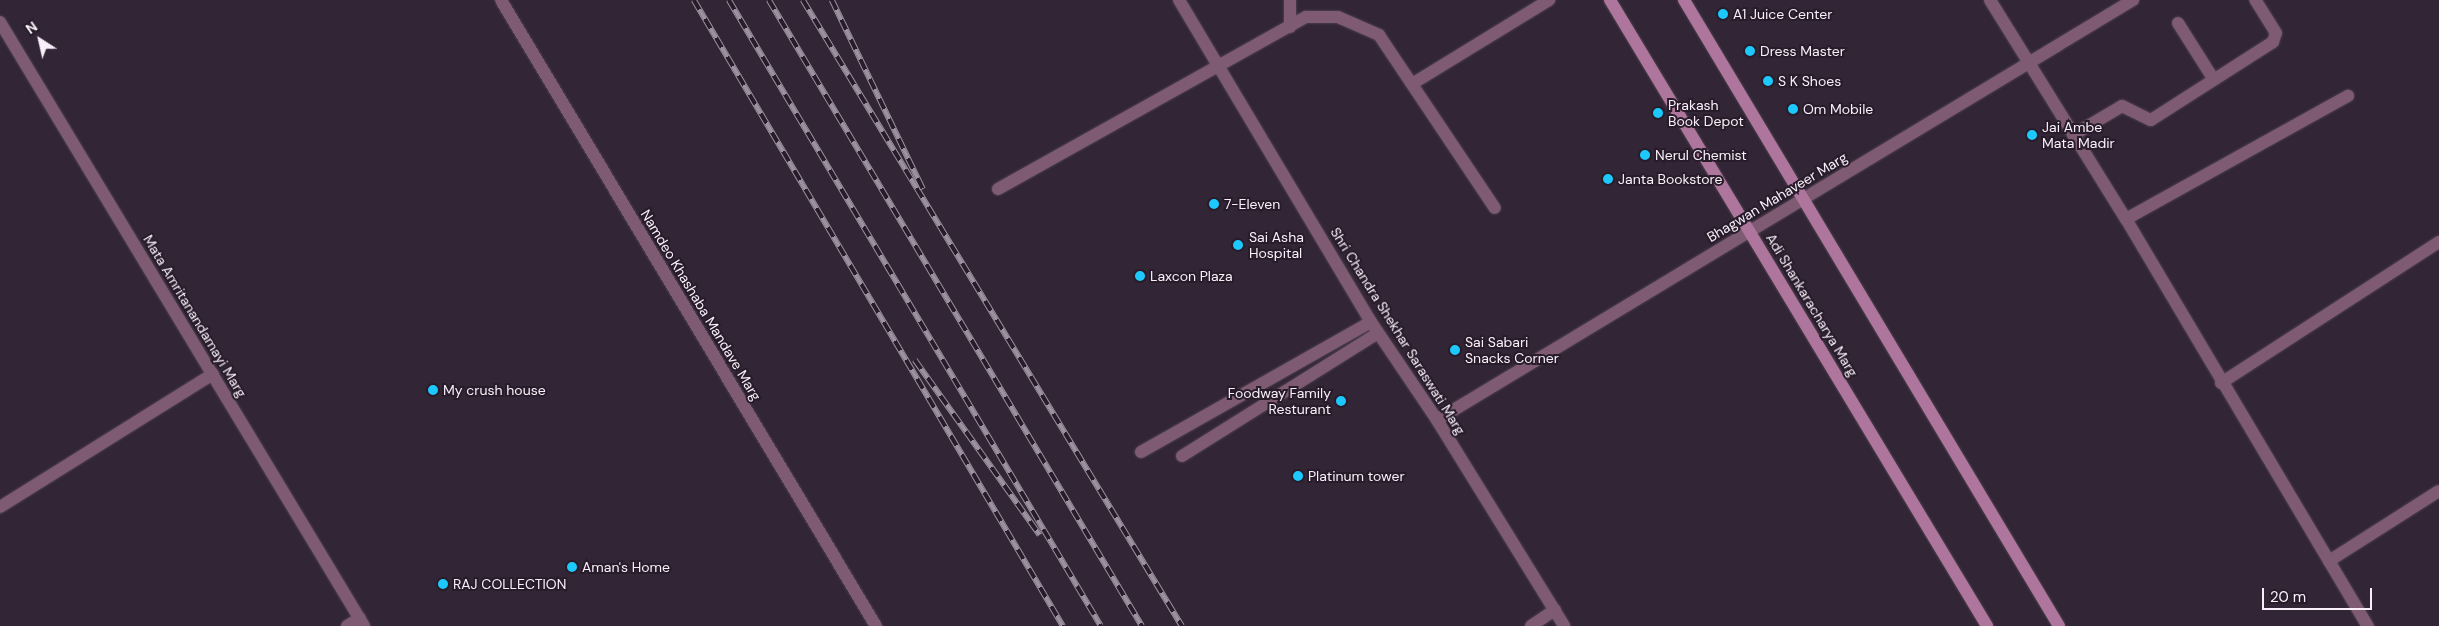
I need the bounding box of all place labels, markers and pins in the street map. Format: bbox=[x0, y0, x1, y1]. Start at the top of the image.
place label: A1 Juice Center bbox=[1733, 6, 1832, 22]
marker: A1 Juice Center bbox=[1717, 8, 1729, 20]
place label: Dress Master bbox=[1760, 43, 1845, 59]
marker: Dress Master bbox=[1744, 45, 1756, 57]
place label: S K Shoes bbox=[1778, 73, 1841, 89]
marker: S K Shoes bbox=[1762, 75, 1774, 87]
place label: Prakash Book Depot bbox=[1668, 97, 1744, 130]
place label: Om Mobile bbox=[1803, 101, 1873, 117]
marker: Om Mobile bbox=[1787, 103, 1799, 115]
marker: Prakash Book Depot bbox=[1652, 107, 1664, 119]
place label: Jai Ambe Mata Madir bbox=[2042, 119, 2115, 152]
marker: Jai Ambe Mata Madir bbox=[2026, 129, 2038, 141]
place label: Nerul Chemist bbox=[1655, 147, 1747, 163]
marker: Nerul Chemist bbox=[1639, 149, 1651, 161]
place label: Janta Bookstore bbox=[1618, 171, 1722, 187]
marker: Janta Bookstore bbox=[1602, 173, 1614, 185]
place label: 7-Eleven bbox=[1224, 196, 1280, 212]
marker: 7-Eleven bbox=[1208, 198, 1220, 210]
place label: Sai Asha Hospital bbox=[1249, 229, 1304, 262]
marker: Sai Asha Hospital bbox=[1231, 238, 1245, 252]
place label: Laxcon Plaza bbox=[1150, 268, 1233, 284]
marker: Laxcon Plaza bbox=[1134, 270, 1146, 282]
place label: Sai Sabari Snacks Corner bbox=[1465, 334, 1559, 367]
marker: Sai Sabari Snacks Corner bbox=[1449, 344, 1461, 356]
place label: My crush house bbox=[443, 382, 546, 398]
marker: My crush house bbox=[427, 384, 439, 396]
place label: Foodway Family Resturant bbox=[1228, 385, 1331, 418]
marker: Foodway Family Resturant bbox=[1335, 395, 1347, 407]
place label: Platinum tower bbox=[1308, 468, 1405, 484]
marker: Platinum tower bbox=[1292, 470, 1304, 482]
place label: Aman's Home bbox=[582, 559, 670, 575]
marker: Aman's Home bbox=[566, 561, 578, 573]
place label: RAJ COLLECTION bbox=[453, 576, 566, 592]
marker: RAJ COLLECTION bbox=[437, 578, 449, 590]

